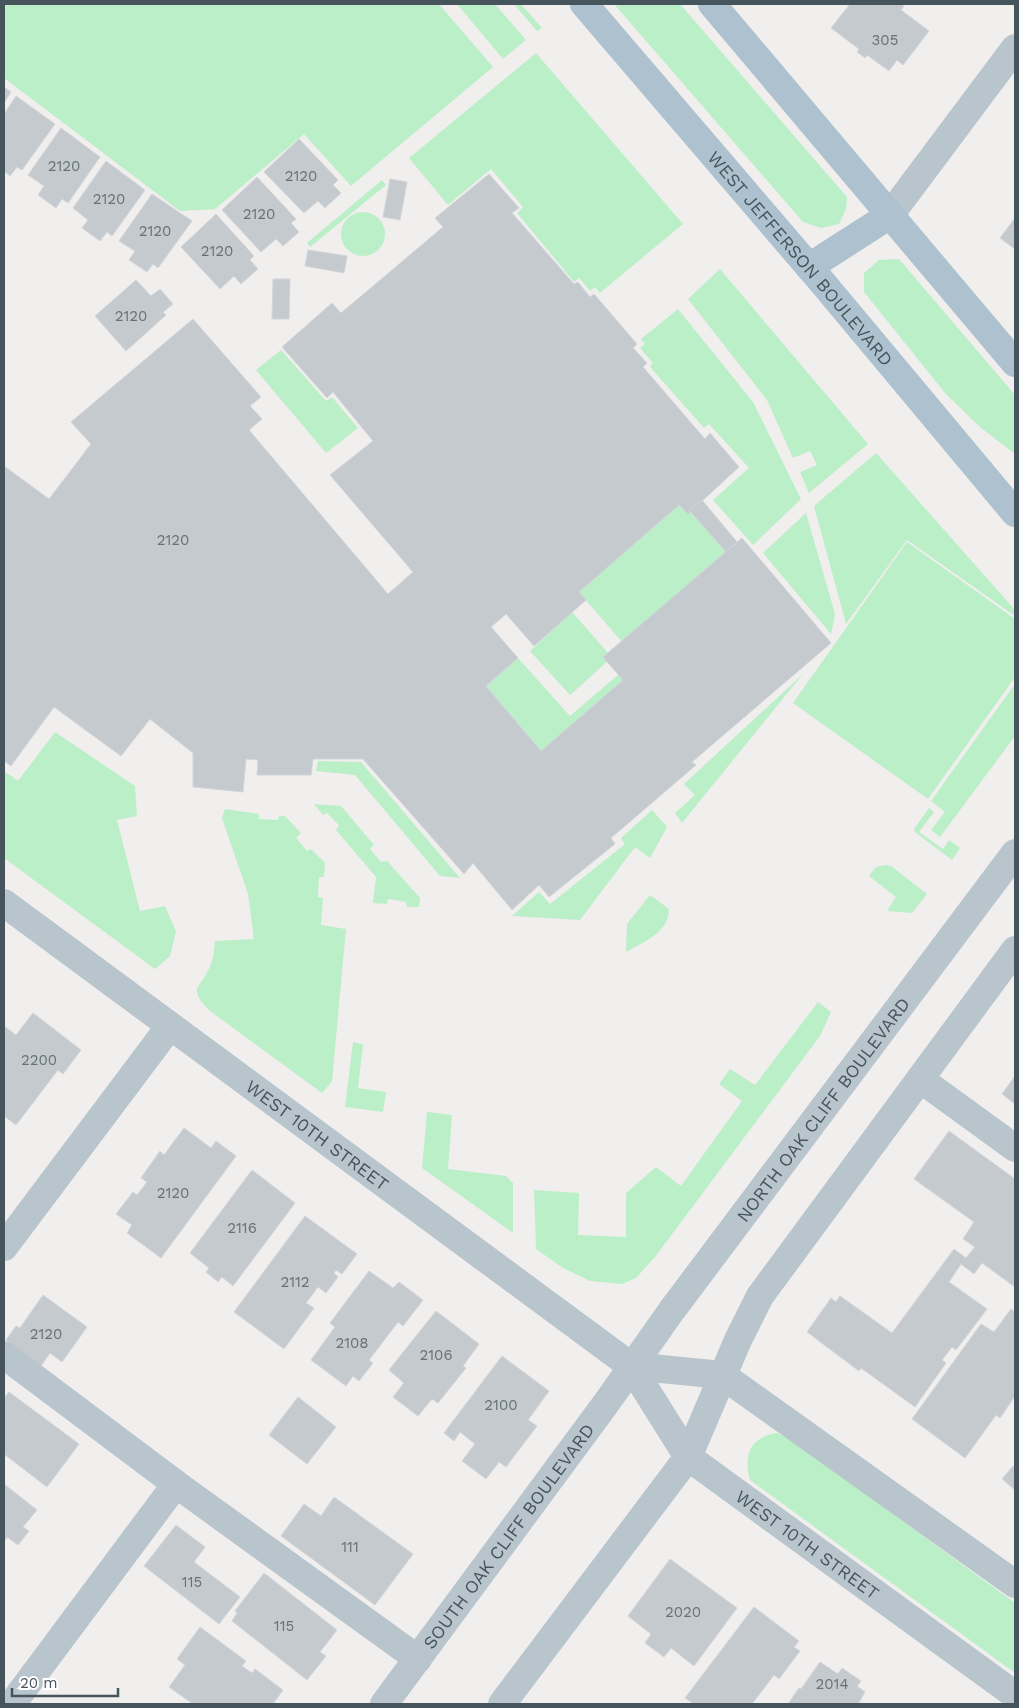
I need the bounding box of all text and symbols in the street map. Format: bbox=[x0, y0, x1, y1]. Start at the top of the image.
house number: 305 bbox=[872, 31, 898, 49]
street label: WEST JEFFERSON BOULEVARD bbox=[704, 146, 898, 370]
house number: 2120 bbox=[48, 157, 80, 175]
house number: 2120 bbox=[285, 167, 317, 185]
house number: 2120 bbox=[93, 190, 125, 208]
house number: 2120 bbox=[243, 205, 275, 223]
house number: 2120 bbox=[139, 222, 171, 240]
house number: 2120 bbox=[201, 242, 233, 260]
house number: 2120 bbox=[115, 307, 147, 325]
house number: 2120 bbox=[157, 531, 189, 549]
street label: NORTH OAK CLIFF BOULEVARD bbox=[732, 993, 914, 1226]
house number: 2200 bbox=[21, 1051, 57, 1069]
street label: WEST 10TH STREET bbox=[242, 1075, 393, 1194]
house number: 2120 bbox=[157, 1184, 189, 1202]
house number: 2116 bbox=[227, 1219, 257, 1237]
house number: 2112 bbox=[280, 1273, 310, 1291]
house number: 2120 bbox=[30, 1325, 62, 1343]
house number: 2108 bbox=[335, 1334, 369, 1352]
house number: 2106 bbox=[419, 1346, 453, 1364]
house number: 2100 bbox=[484, 1396, 518, 1414]
street label: SOUTH OAK CLIFF BOULEVARD bbox=[418, 1419, 598, 1653]
street label: WEST 10TH STREET bbox=[732, 1485, 884, 1603]
house number: 111 bbox=[341, 1538, 359, 1556]
house number: 115 bbox=[182, 1573, 202, 1591]
house number: 2020 bbox=[665, 1603, 701, 1621]
house number: 115 bbox=[274, 1617, 294, 1635]
scale bar bbox=[12, 1666, 119, 1698]
text: 20 m bbox=[20, 1674, 58, 1692]
house number: 2014 bbox=[815, 1675, 849, 1693]

